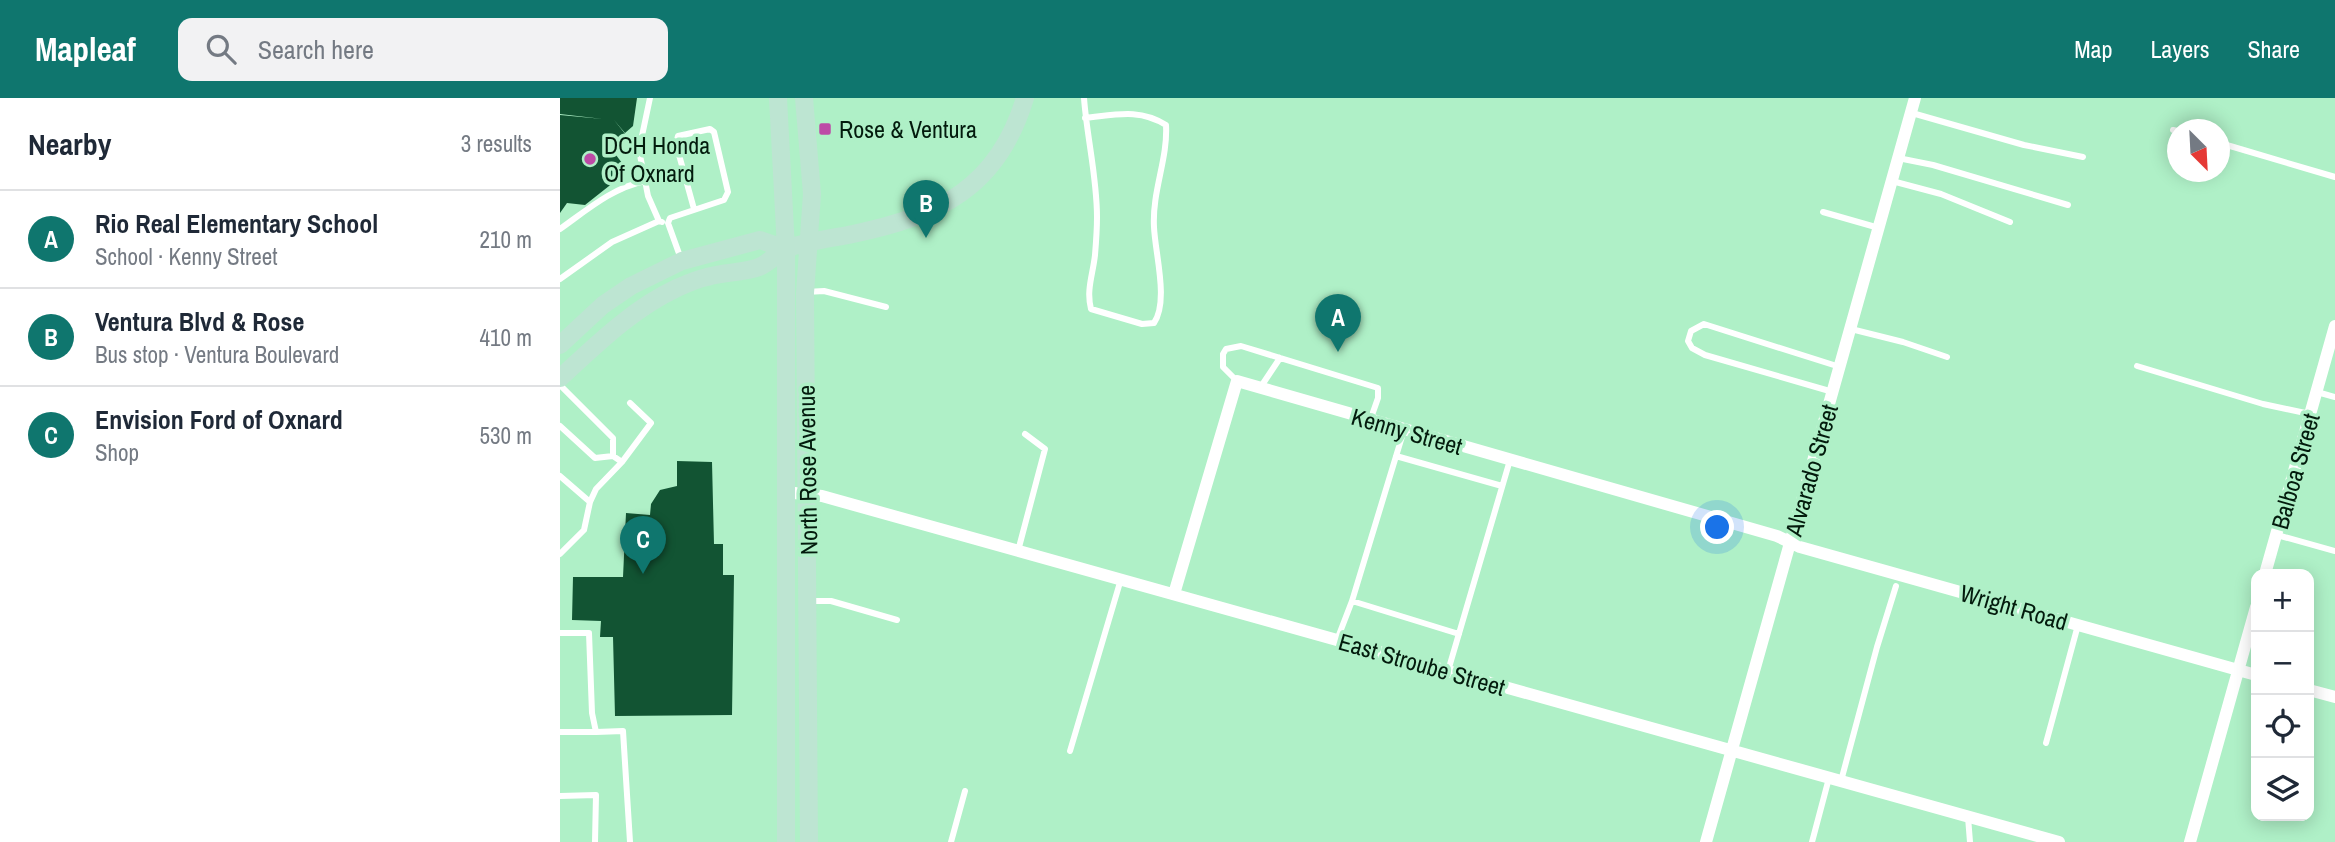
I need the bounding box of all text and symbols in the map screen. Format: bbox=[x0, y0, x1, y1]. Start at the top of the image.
search box bbox=[178, 18, 668, 81]
text: Mapleaf bbox=[35, 27, 136, 71]
icon: search bbox=[202, 30, 240, 68]
text: Search here bbox=[258, 32, 374, 67]
text: Map bbox=[2074, 33, 2112, 65]
text: Layers bbox=[2150, 33, 2209, 65]
text: Share bbox=[2247, 33, 2300, 65]
place label: Rose & Ventura bbox=[839, 113, 977, 145]
north arrow bbox=[2167, 119, 2230, 182]
marker: Rose & Ventura bbox=[817, 121, 833, 137]
text: Nearby bbox=[28, 124, 111, 164]
text: 3 results bbox=[461, 128, 532, 159]
place label: DCH Honda Of Oxnard bbox=[604, 129, 710, 189]
marker: DCH Honda Of Oxnard bbox=[582, 151, 598, 167]
pin: B bbox=[903, 180, 949, 238]
text: Rio Real Elementary School bbox=[95, 206, 378, 241]
text: A bbox=[44, 224, 58, 255]
text: 210 m bbox=[480, 224, 532, 255]
text: School · Kenny Street bbox=[95, 241, 277, 272]
pin: A bbox=[1315, 294, 1361, 352]
text: Ventura Blvd & Rose bbox=[95, 304, 304, 339]
text: B bbox=[44, 322, 58, 353]
text: 410 m bbox=[480, 322, 532, 353]
text: Bus stop · Ventura Boulevard bbox=[95, 339, 339, 370]
street label: North Rose Avenue bbox=[790, 385, 824, 555]
street label: Kenny Street bbox=[1348, 400, 1467, 462]
street label: Alvarado Street bbox=[1777, 400, 1845, 541]
text: Envision Ford of Oxnard bbox=[95, 402, 343, 437]
street label: Balboa Street bbox=[2263, 409, 2327, 533]
text: C bbox=[44, 420, 58, 451]
text: 530 m bbox=[480, 420, 532, 451]
text: Shop bbox=[95, 437, 139, 468]
your location bbox=[1700, 510, 1734, 544]
pin: C bbox=[620, 516, 666, 574]
map controls bbox=[2251, 569, 2314, 821]
button: + bbox=[2251, 569, 2314, 632]
street label: Wright Road bbox=[1957, 576, 2071, 638]
street label: East Stroube Street bbox=[1335, 625, 1509, 703]
button: − bbox=[2251, 632, 2314, 695]
button: locate bbox=[2251, 695, 2314, 758]
button: layers bbox=[2251, 758, 2314, 821]

